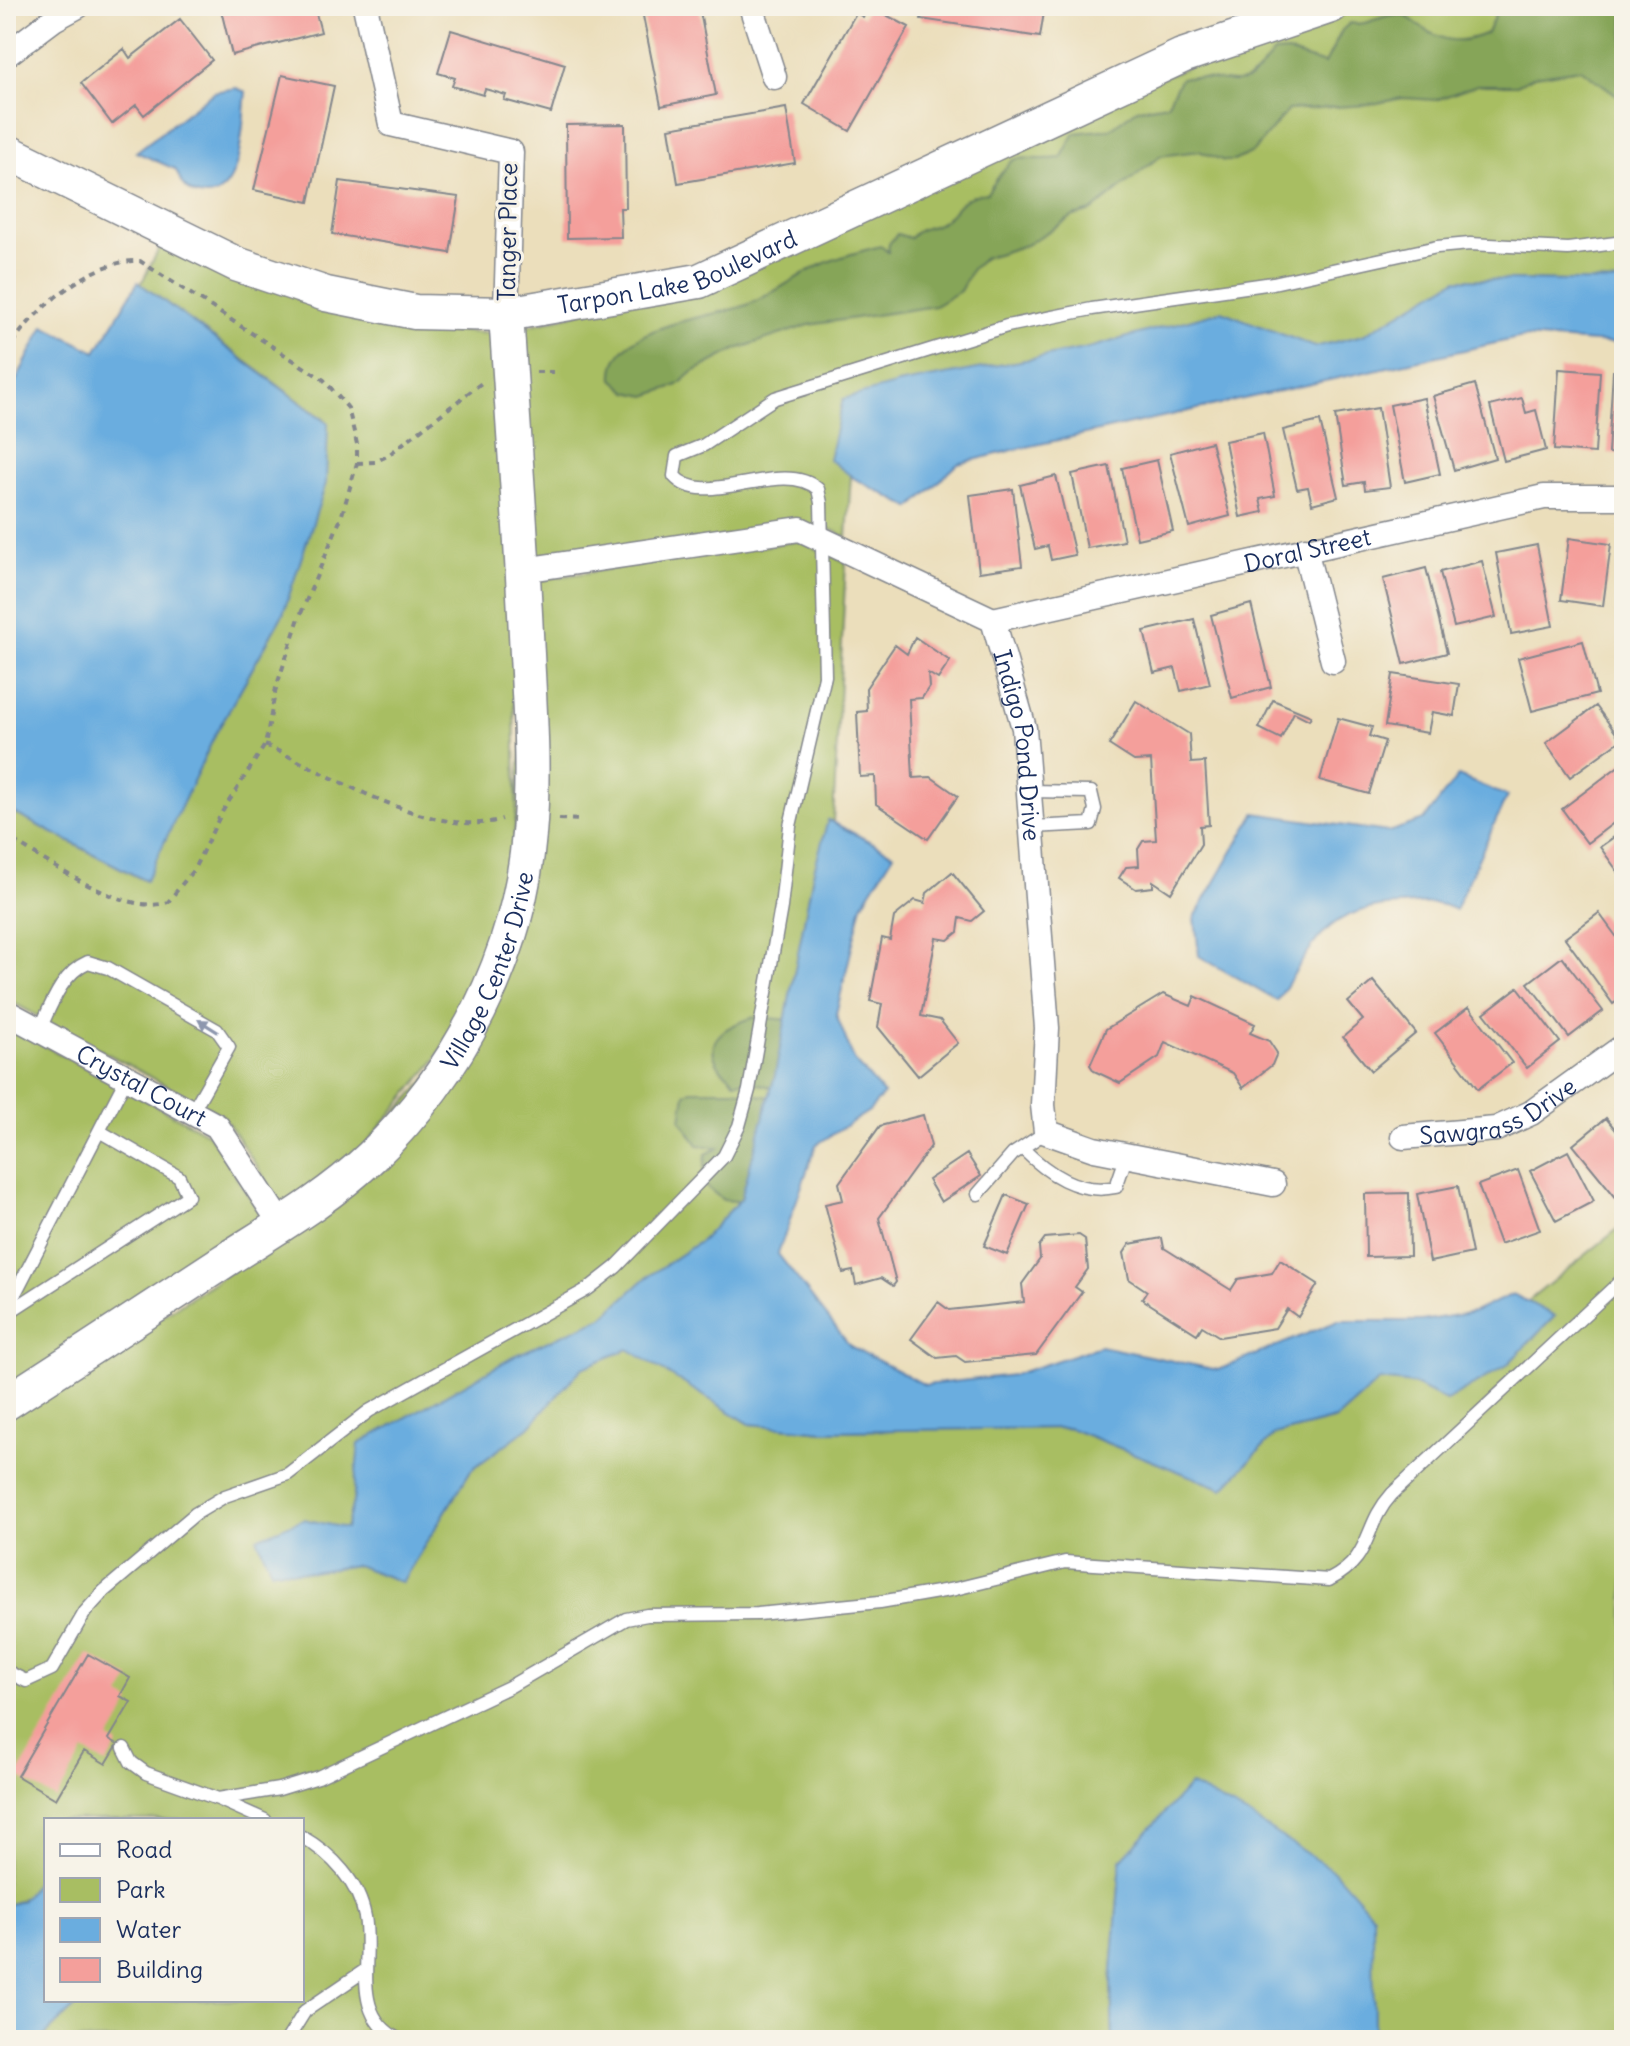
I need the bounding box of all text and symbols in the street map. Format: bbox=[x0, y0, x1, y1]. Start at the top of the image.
street label: Tanger Place bbox=[491, 162, 523, 302]
street label: Tarpon Lake Boulevard bbox=[555, 223, 801, 320]
street label: Doral Street bbox=[1241, 521, 1373, 579]
street label: Indigo Pond Drive bbox=[987, 646, 1048, 842]
street label: Village Center Drive bbox=[434, 869, 539, 1075]
one-way arrow bbox=[197, 1019, 219, 1033]
street label: Crystal Court bbox=[71, 1038, 212, 1133]
street label: Sawgrass Drive bbox=[1418, 1071, 1582, 1151]
legend bbox=[44, 1818, 304, 2002]
text: Road bbox=[116, 1834, 172, 1864]
text: Park bbox=[116, 1874, 166, 1904]
text: Water bbox=[116, 1914, 181, 1944]
text: Building bbox=[116, 1954, 203, 1984]

